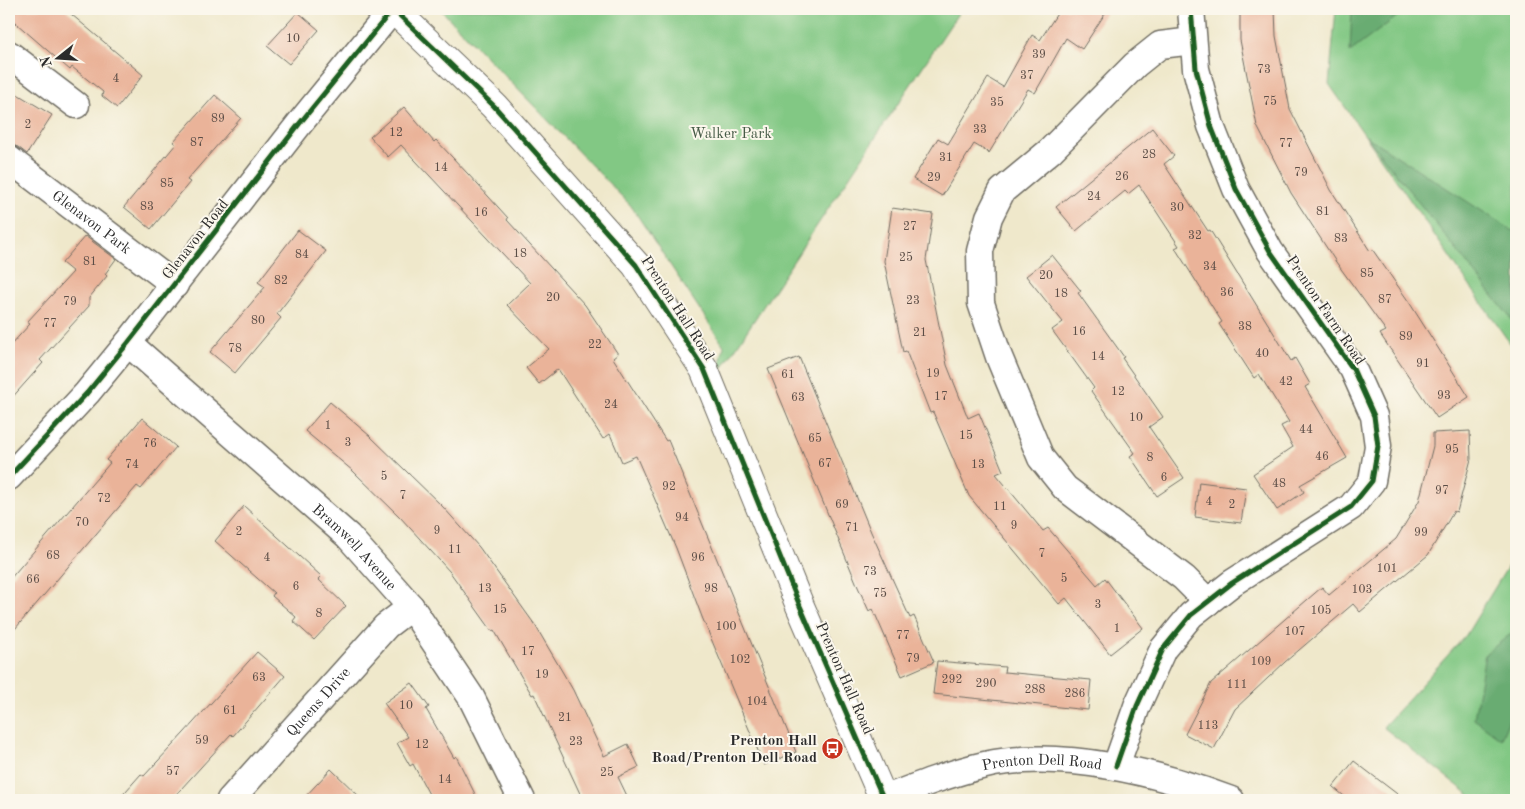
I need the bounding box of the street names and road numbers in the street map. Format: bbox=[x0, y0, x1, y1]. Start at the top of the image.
street label: Glenavon Park bbox=[49, 188, 133, 258]
street label: Glenavon Road bbox=[160, 197, 232, 283]
street label: Prenton Farm Road bbox=[1283, 253, 1367, 368]
street label: Prenton Hall Road bbox=[637, 254, 716, 364]
street label: Bramwell Avenue bbox=[309, 502, 398, 594]
street label: Prenton Hall Road bbox=[812, 620, 875, 737]
street label: Queens Drive bbox=[285, 665, 354, 740]
street label: Prenton Dell Road bbox=[981, 753, 1103, 774]

